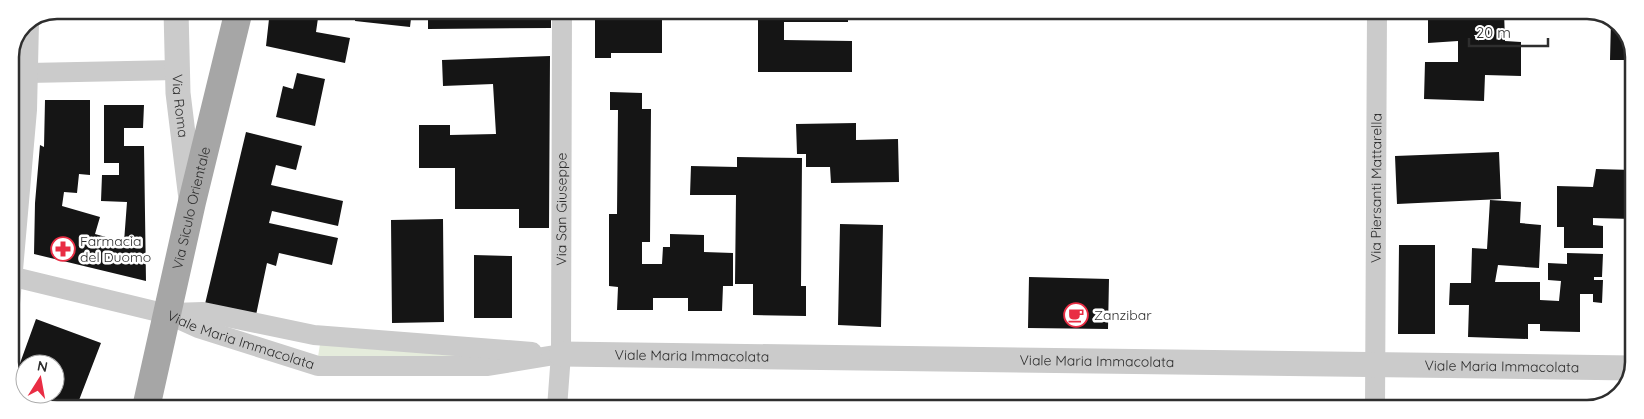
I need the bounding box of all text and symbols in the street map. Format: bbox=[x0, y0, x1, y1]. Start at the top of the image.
scale bar bbox=[1469, 15, 1548, 47]
text: 20 m bbox=[1476, 23, 1511, 42]
street label: Via Roma bbox=[169, 74, 192, 139]
street label: Via Piersanti Mattarella bbox=[1367, 113, 1385, 263]
street label: Via Siculo Orientale bbox=[168, 145, 214, 271]
street label: Via San Giuseppe bbox=[552, 153, 571, 266]
place label: Farmacia del Duomo bbox=[80, 232, 151, 266]
pharmacy icon: Farmacia del Duomo bbox=[50, 236, 76, 262]
cafe icon: Zanzibar bbox=[1063, 302, 1089, 328]
street label: Viale Maria Immacolata bbox=[164, 306, 317, 373]
place label: Zanzibar bbox=[1094, 306, 1152, 324]
street label: Viale Maria Immacolata bbox=[615, 346, 769, 366]
street label: Viale Maria Immacolata bbox=[1020, 351, 1174, 371]
north arrow bbox=[15, 354, 65, 404]
text: N bbox=[36, 356, 49, 376]
street label: Viale Maria Immacolata bbox=[1424, 356, 1579, 376]

